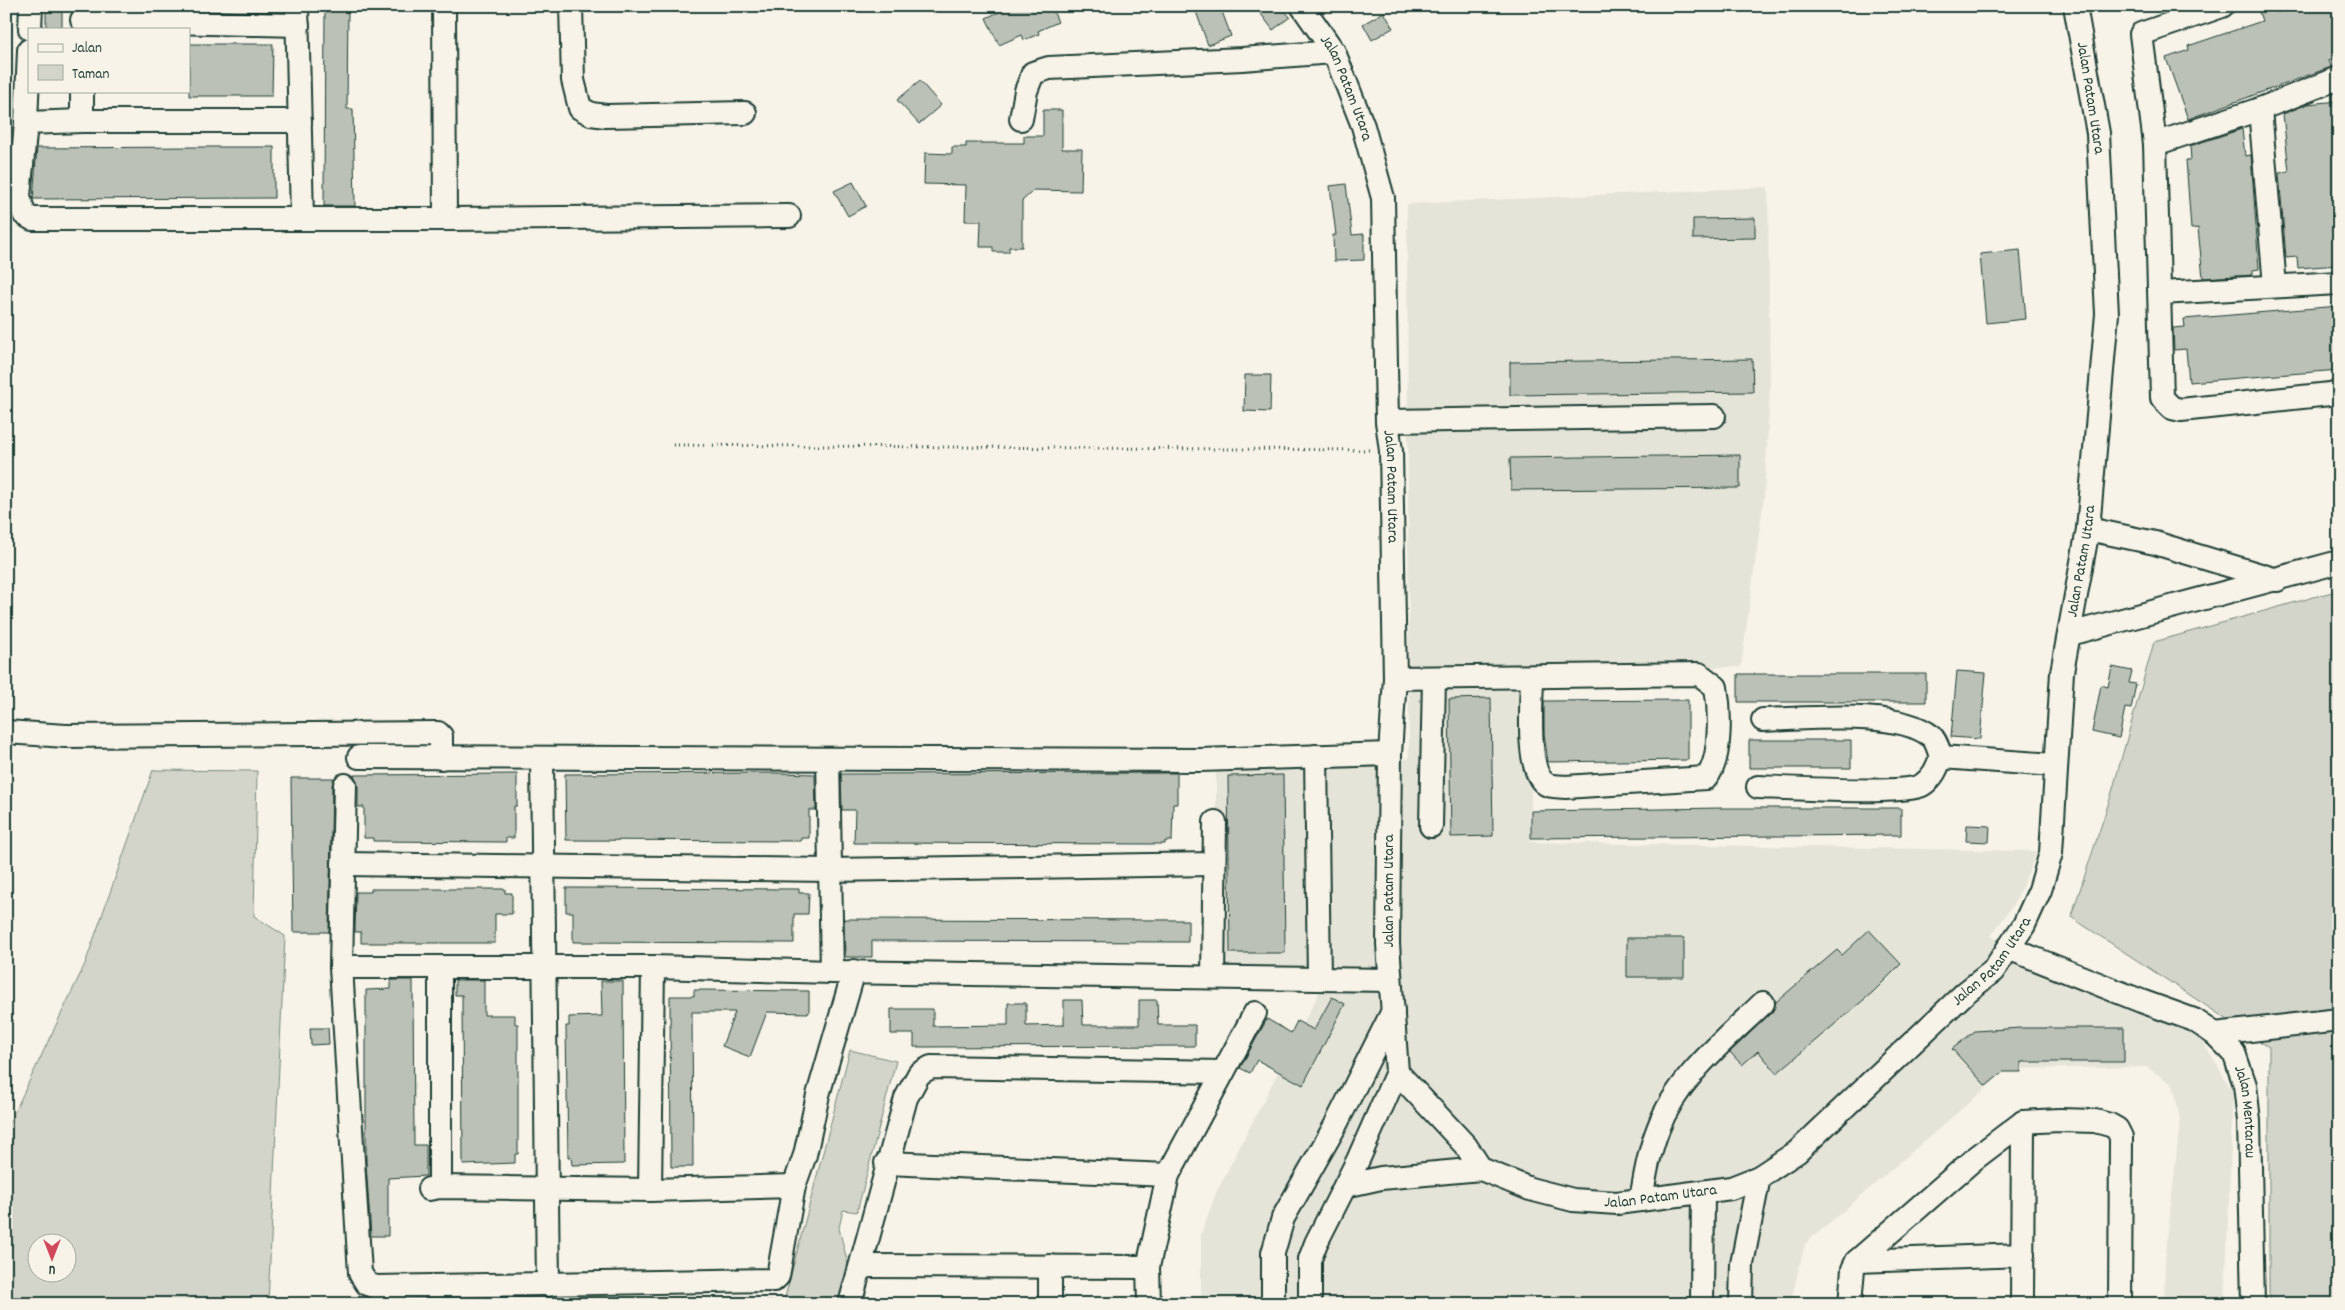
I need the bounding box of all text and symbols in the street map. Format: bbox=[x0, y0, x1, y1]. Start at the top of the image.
legend bbox=[28, 28, 190, 92]
street label: Jalan Patam Utara bbox=[1314, 30, 1378, 144]
text: Jalan bbox=[72, 38, 102, 60]
street label: Jalan Patam Utara bbox=[2070, 40, 2110, 156]
text: Taman bbox=[72, 64, 109, 86]
street label: Jalan Patam Utara bbox=[1377, 429, 1404, 544]
street label: Jalan Patam Utara bbox=[2061, 504, 2102, 619]
street label: Jalan Patam Utara bbox=[1378, 834, 1401, 948]
street label: Jalan Patam Utara bbox=[1946, 913, 2038, 1011]
street label: Jalan Mentarau bbox=[2228, 1062, 2261, 1158]
street label: Jalan Patam Utara bbox=[1604, 1178, 1719, 1215]
north arrow bbox=[28, 1232, 78, 1282]
text: U bbox=[48, 1259, 55, 1279]

